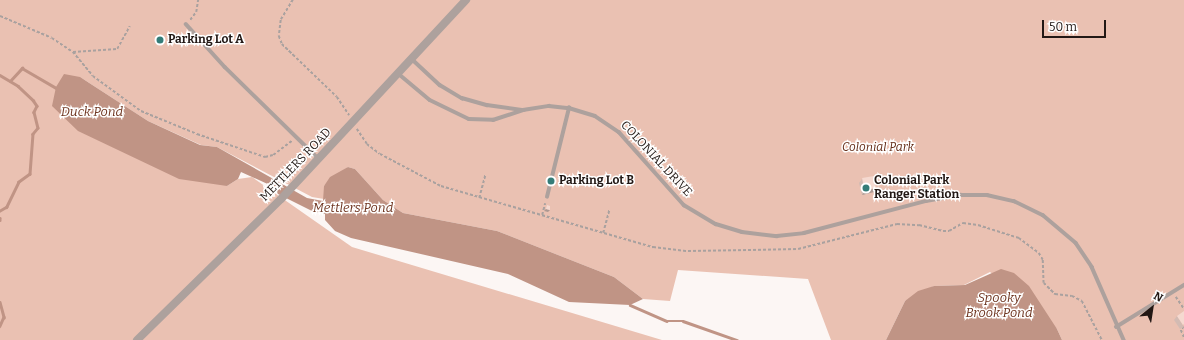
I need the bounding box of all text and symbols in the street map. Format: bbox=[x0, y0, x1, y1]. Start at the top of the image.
scale bar bbox=[1044, 12, 1108, 38]
text: 50 m bbox=[1049, 20, 1077, 34]
place label: Parking Lot A bbox=[168, 33, 244, 47]
marker: Parking Lot A bbox=[155, 35, 165, 45]
water label: Duck Pond bbox=[61, 104, 123, 120]
street label: COLONIAL DRIVE bbox=[617, 118, 695, 200]
street label: METTLERS ROAD bbox=[258, 126, 334, 204]
park label: Colonial Park bbox=[842, 141, 914, 155]
place label: Parking Lot B bbox=[559, 174, 634, 188]
place label: Colonial Park Ranger Station bbox=[874, 174, 959, 202]
marker: Parking Lot B bbox=[546, 176, 556, 186]
marker: Colonial Park Ranger Station bbox=[861, 183, 871, 193]
water label: Mettlers Pond bbox=[313, 200, 393, 216]
north arrow bbox=[1132, 288, 1172, 328]
text: N bbox=[1151, 289, 1165, 305]
water label: Spooky Brook Pond bbox=[965, 291, 1033, 322]

